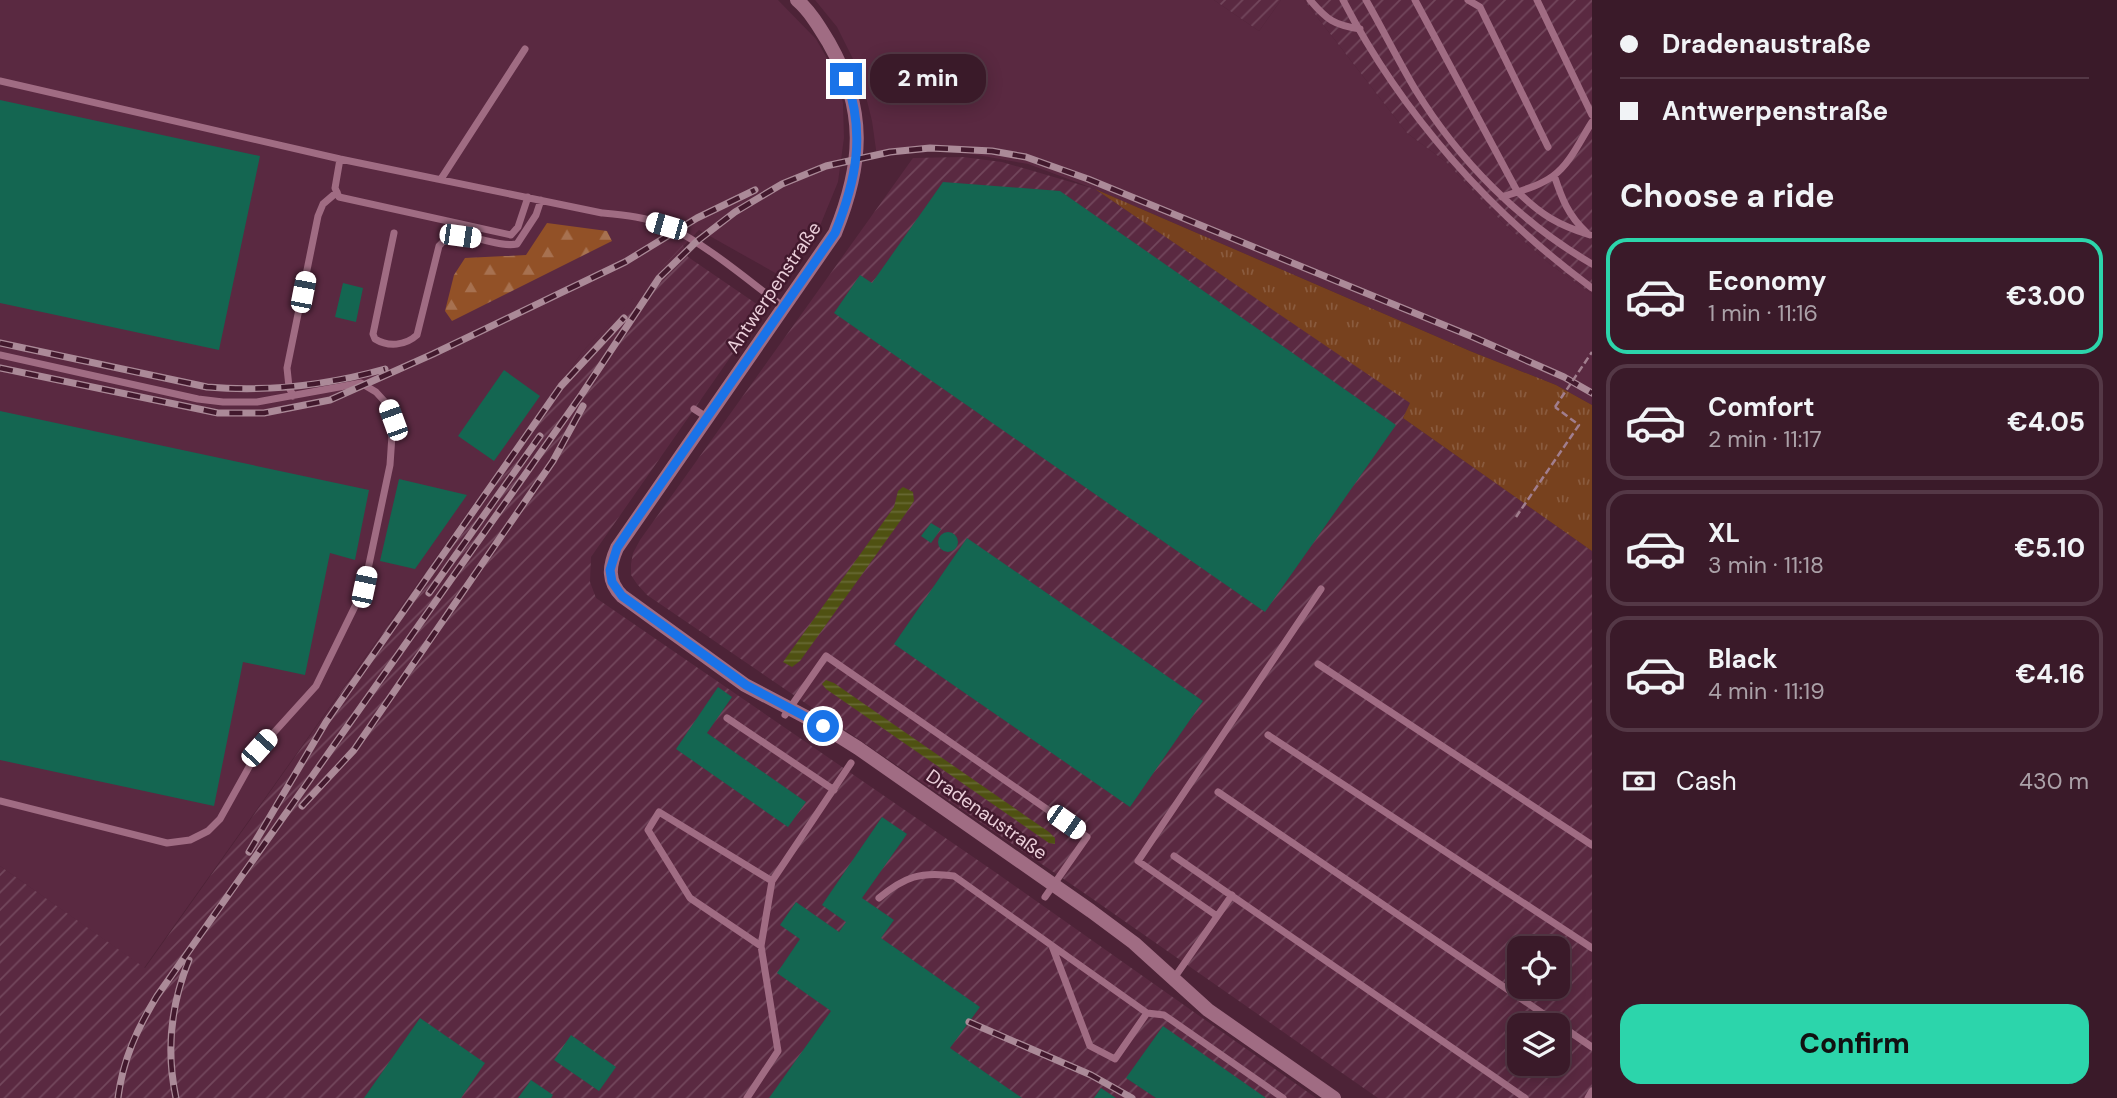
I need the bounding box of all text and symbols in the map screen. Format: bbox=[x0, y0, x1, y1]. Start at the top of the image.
text: Dradenaustraße bbox=[1662, 27, 1871, 61]
callout: 2 min bbox=[870, 55, 986, 104]
route end bbox=[830, 63, 862, 95]
text: 2 min bbox=[897, 63, 959, 93]
text: Antwerpenstraße bbox=[1662, 94, 1888, 128]
text: Choose a ride bbox=[1620, 175, 1835, 217]
car bbox=[643, 210, 690, 242]
street label: Antwerpenstraße bbox=[720, 217, 827, 358]
car bbox=[438, 223, 483, 249]
text: Economy bbox=[1708, 264, 1826, 298]
icon: car bbox=[1624, 265, 1687, 328]
car bbox=[289, 269, 318, 315]
text: €3.00 bbox=[2006, 279, 2085, 313]
text: 1 min · 11:16 bbox=[1708, 298, 1818, 328]
text: Comfort bbox=[1708, 390, 1814, 424]
icon: car bbox=[1624, 391, 1687, 454]
car bbox=[376, 397, 411, 443]
text: €4.05 bbox=[2007, 405, 2085, 439]
text: 2 min · 11:17 bbox=[1708, 424, 1822, 454]
text: XL bbox=[1708, 516, 1740, 550]
icon: car bbox=[1624, 517, 1687, 580]
text: €5.10 bbox=[2014, 531, 2085, 565]
text: 3 min · 11:18 bbox=[1708, 550, 1824, 580]
car bbox=[350, 564, 379, 610]
text: Black bbox=[1708, 642, 1778, 676]
icon: car bbox=[1624, 643, 1687, 706]
text: €4.16 bbox=[2015, 657, 2085, 691]
text: 4 min · 11:19 bbox=[1708, 676, 1825, 706]
route start bbox=[807, 710, 839, 742]
car bbox=[238, 725, 281, 771]
icon: cash bbox=[1620, 762, 1658, 800]
street label: Dradenaustraße bbox=[921, 763, 1052, 865]
text: Cash bbox=[1676, 764, 1737, 798]
text: 430 m bbox=[2019, 766, 2089, 796]
car bbox=[1043, 801, 1090, 843]
map controls bbox=[1507, 936, 1570, 1076]
button: locate bbox=[1507, 936, 1570, 999]
button: Confirm bbox=[1620, 1004, 2089, 1084]
button: layers bbox=[1507, 1013, 1570, 1076]

